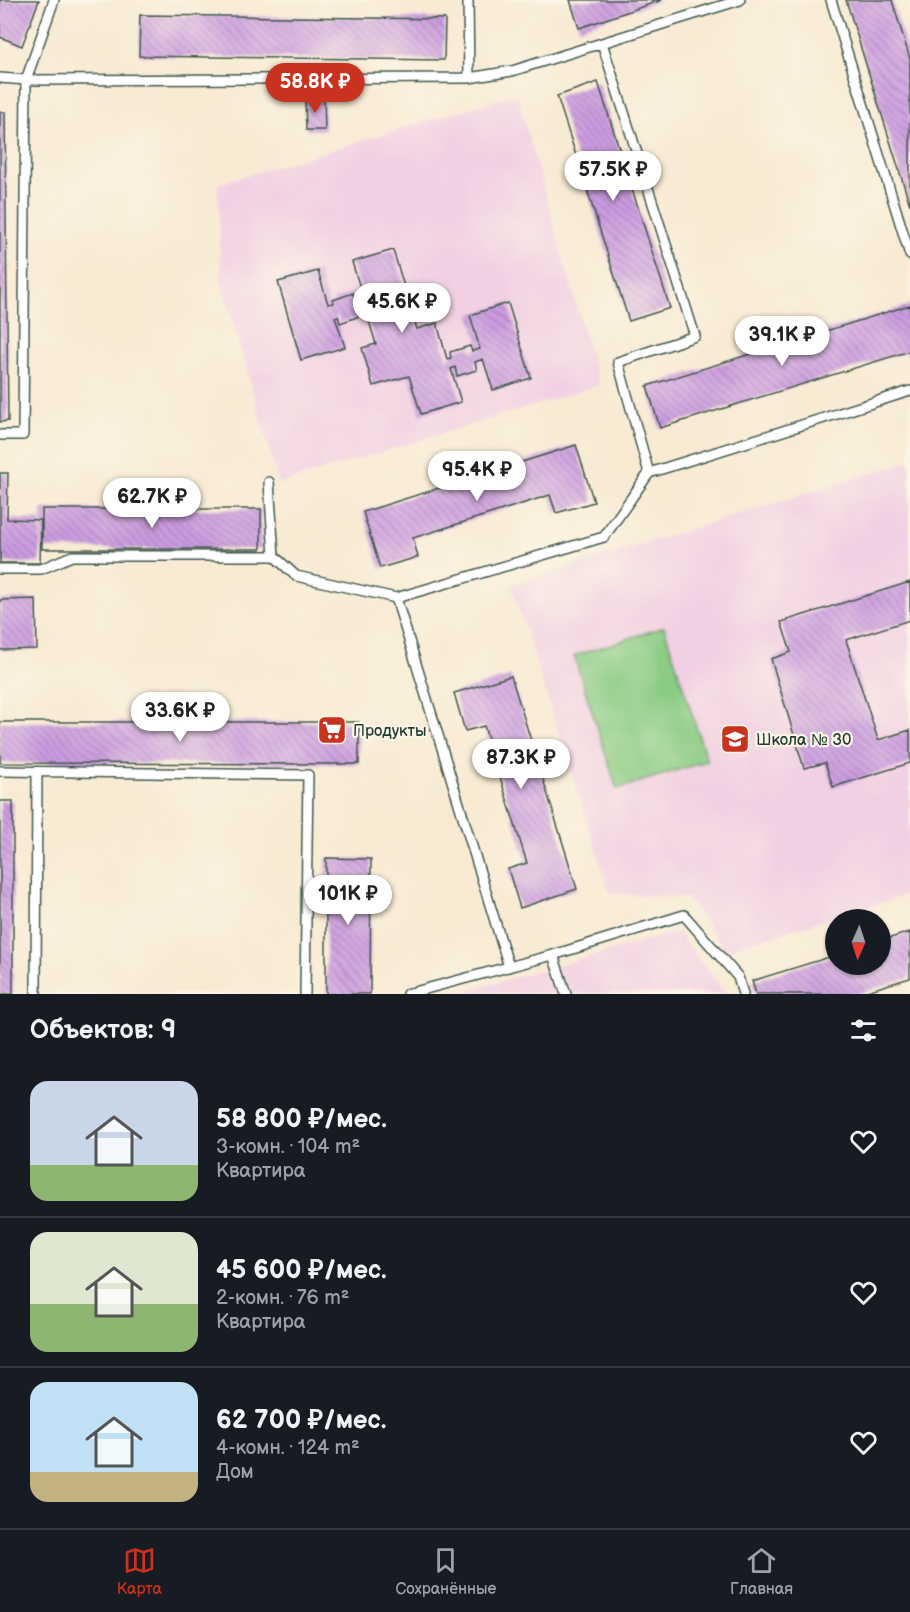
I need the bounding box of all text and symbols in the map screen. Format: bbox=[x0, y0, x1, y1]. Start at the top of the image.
pin: 58.8K ₽ bbox=[260, 63, 370, 114]
text: 58.8K ₽ bbox=[280, 70, 350, 94]
pin: 57.5K ₽ bbox=[558, 151, 668, 202]
text: 57.5K ₽ bbox=[578, 158, 648, 182]
pin: 45.6K ₽ bbox=[347, 283, 457, 334]
text: 45.6K ₽ bbox=[367, 290, 437, 314]
pin: 39.1K ₽ bbox=[727, 316, 837, 367]
text: 39.1K ₽ bbox=[749, 323, 815, 347]
pin: 95.4K ₽ bbox=[422, 451, 532, 502]
text: 95.4K ₽ bbox=[442, 458, 512, 482]
pin: 62.7K ₽ bbox=[97, 478, 207, 529]
text: 62.7K ₽ bbox=[117, 485, 187, 509]
pin: 33.6K ₽ bbox=[125, 692, 235, 743]
text: 33.6K ₽ bbox=[145, 699, 215, 723]
supermarket icon: Продукты bbox=[316, 714, 348, 746]
place label: Продукты bbox=[353, 722, 426, 741]
school or university icon: Школа № 30 bbox=[719, 723, 751, 755]
place label: Школа № 30 bbox=[756, 731, 852, 750]
pin: 87.3K ₽ bbox=[466, 739, 576, 790]
text: 87.3K ₽ bbox=[486, 746, 556, 770]
pin: 101K ₽ bbox=[299, 875, 397, 926]
text: 101K ₽ bbox=[318, 882, 378, 906]
north arrow bbox=[825, 909, 891, 975]
map controls bbox=[825, 909, 891, 975]
icon: filters bbox=[847, 1014, 880, 1047]
text: Объектов: 9 bbox=[30, 1015, 176, 1046]
text: 58 800 ₽/мес. bbox=[216, 1104, 387, 1135]
icon: home bbox=[78, 1105, 150, 1177]
icon: heart bbox=[847, 1125, 880, 1158]
text: 3-комн. · 104 m² bbox=[216, 1135, 360, 1159]
text: Квартира bbox=[216, 1159, 306, 1183]
text: 45 600 ₽/мес. bbox=[216, 1255, 387, 1286]
icon: home bbox=[78, 1256, 150, 1328]
icon: heart bbox=[847, 1276, 880, 1309]
text: 2-комн. · 76 m² bbox=[216, 1286, 349, 1310]
text: Квартира bbox=[216, 1310, 306, 1334]
text: 62 700 ₽/мес. bbox=[216, 1405, 386, 1436]
icon: home bbox=[78, 1406, 150, 1478]
icon: heart bbox=[847, 1426, 880, 1459]
text: 4-комн. · 124 m² bbox=[216, 1436, 360, 1460]
text: Дом bbox=[216, 1460, 254, 1484]
tab: Карта bbox=[117, 1544, 162, 1599]
tab: Сохранённые bbox=[395, 1544, 497, 1599]
tab: Главная bbox=[730, 1544, 793, 1599]

